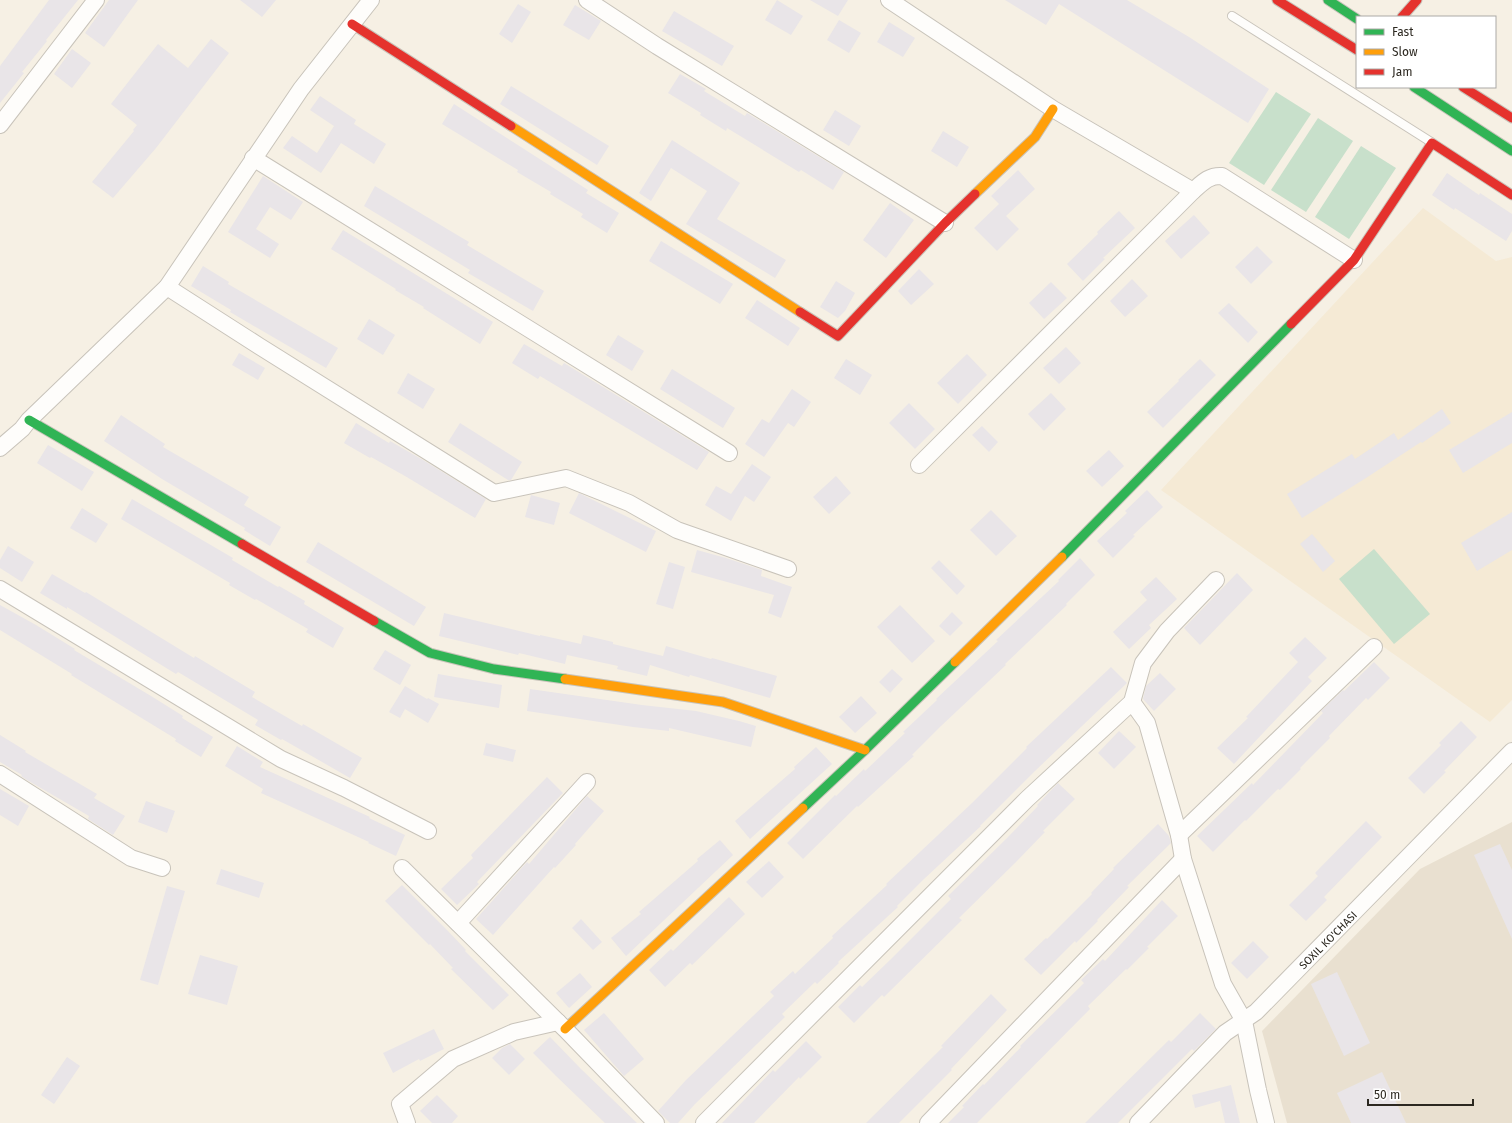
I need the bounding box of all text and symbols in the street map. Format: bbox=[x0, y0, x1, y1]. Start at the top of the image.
legend bbox=[1356, 16, 1496, 88]
text: Fast bbox=[1392, 25, 1414, 39]
text: Slow bbox=[1392, 45, 1418, 59]
text: Jam bbox=[1392, 65, 1412, 79]
street label: SOXIL KO'CHASI bbox=[1297, 909, 1360, 972]
scale bar bbox=[1368, 1081, 1473, 1107]
text: 50 m bbox=[1374, 1088, 1400, 1102]

